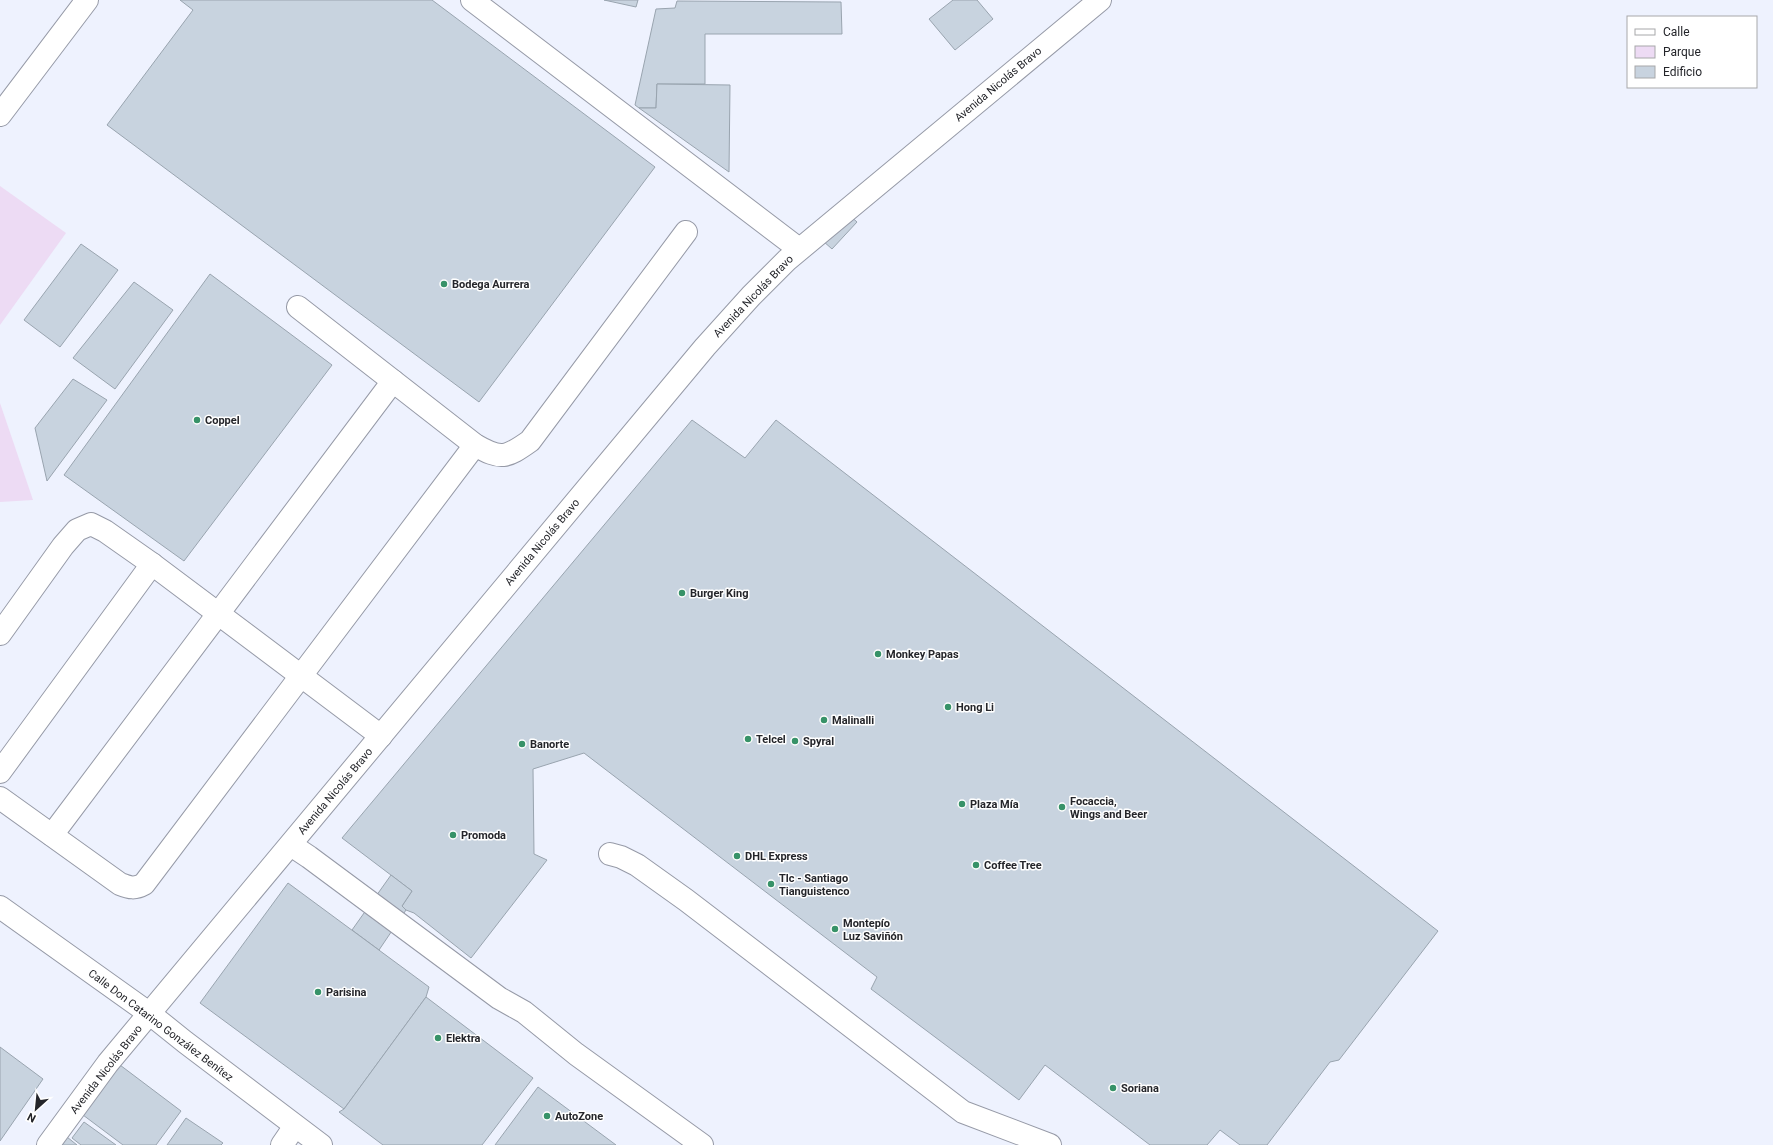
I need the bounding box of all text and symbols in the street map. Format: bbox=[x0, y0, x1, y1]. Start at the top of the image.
legend bbox=[1627, 16, 1757, 88]
text: Calle bbox=[1663, 25, 1690, 39]
street label: Avenida Nicolás Bravo bbox=[952, 44, 1044, 124]
text: Parque bbox=[1663, 45, 1701, 59]
text: Edificio bbox=[1663, 65, 1702, 79]
street label: Avenida Nicolás Bravo bbox=[711, 253, 796, 340]
place label: Bodega Aurrera bbox=[452, 278, 530, 291]
marker: Bodega Aurrera bbox=[439, 279, 449, 289]
place label: Coppel bbox=[205, 414, 240, 427]
marker: Coppel bbox=[192, 415, 202, 425]
street label: Avenida Nicolás Bravo bbox=[502, 496, 582, 588]
place label: Burger King bbox=[690, 587, 748, 600]
marker: Burger King bbox=[677, 588, 687, 598]
place label: Monkey Papas bbox=[886, 648, 959, 661]
marker: Monkey Papas bbox=[873, 649, 883, 659]
place label: Hong Li bbox=[956, 701, 994, 714]
marker: Hong Li bbox=[943, 702, 953, 712]
place label: Malinalli bbox=[832, 714, 874, 727]
marker: Malinalli bbox=[819, 715, 829, 725]
place label: Telcel bbox=[756, 733, 786, 746]
marker: Telcel bbox=[743, 734, 753, 744]
place label: Spyral bbox=[803, 735, 834, 748]
marker: Spyral bbox=[790, 736, 800, 746]
place label: Banorte bbox=[530, 738, 569, 751]
marker: Banorte bbox=[517, 739, 527, 749]
street label: Avenida Nicolás Bravo bbox=[295, 745, 375, 837]
place label: Focaccia, Wings and Beer bbox=[1070, 795, 1147, 821]
place label: Plaza Mía bbox=[970, 798, 1019, 811]
marker: Plaza Mía bbox=[957, 799, 967, 809]
marker: Focaccia, Wings and Beer bbox=[1057, 802, 1067, 812]
place label: Promoda bbox=[461, 829, 506, 842]
marker: Promoda bbox=[448, 830, 458, 840]
place label: DHL Express bbox=[745, 850, 808, 863]
marker: DHL Express bbox=[732, 851, 742, 861]
place label: Coffee Tree bbox=[984, 859, 1042, 872]
marker: Coffee Tree bbox=[971, 860, 981, 870]
place label: Tlc - Santiago Tianguistenco bbox=[779, 872, 850, 898]
marker: Tlc - Santiago Tianguistenco bbox=[766, 879, 776, 889]
place label: Montepío Luz Saviñón bbox=[843, 917, 903, 943]
marker: Montepío Luz Saviñón bbox=[830, 924, 840, 934]
street label: Calle Don Catarino González Benítez bbox=[86, 967, 236, 1084]
place label: Parisina bbox=[326, 986, 367, 999]
marker: Parisina bbox=[313, 987, 323, 997]
street label: Avenida Nicolás Bravo bbox=[68, 1022, 145, 1116]
place label: Elektra bbox=[446, 1032, 480, 1045]
marker: Elektra bbox=[433, 1033, 443, 1043]
place label: Soriana bbox=[1121, 1082, 1159, 1095]
marker: Soriana bbox=[1108, 1083, 1118, 1093]
north arrow bbox=[16, 1089, 56, 1129]
text: N bbox=[25, 1110, 38, 1125]
place label: AutoZone bbox=[555, 1110, 603, 1123]
marker: AutoZone bbox=[542, 1111, 552, 1121]

